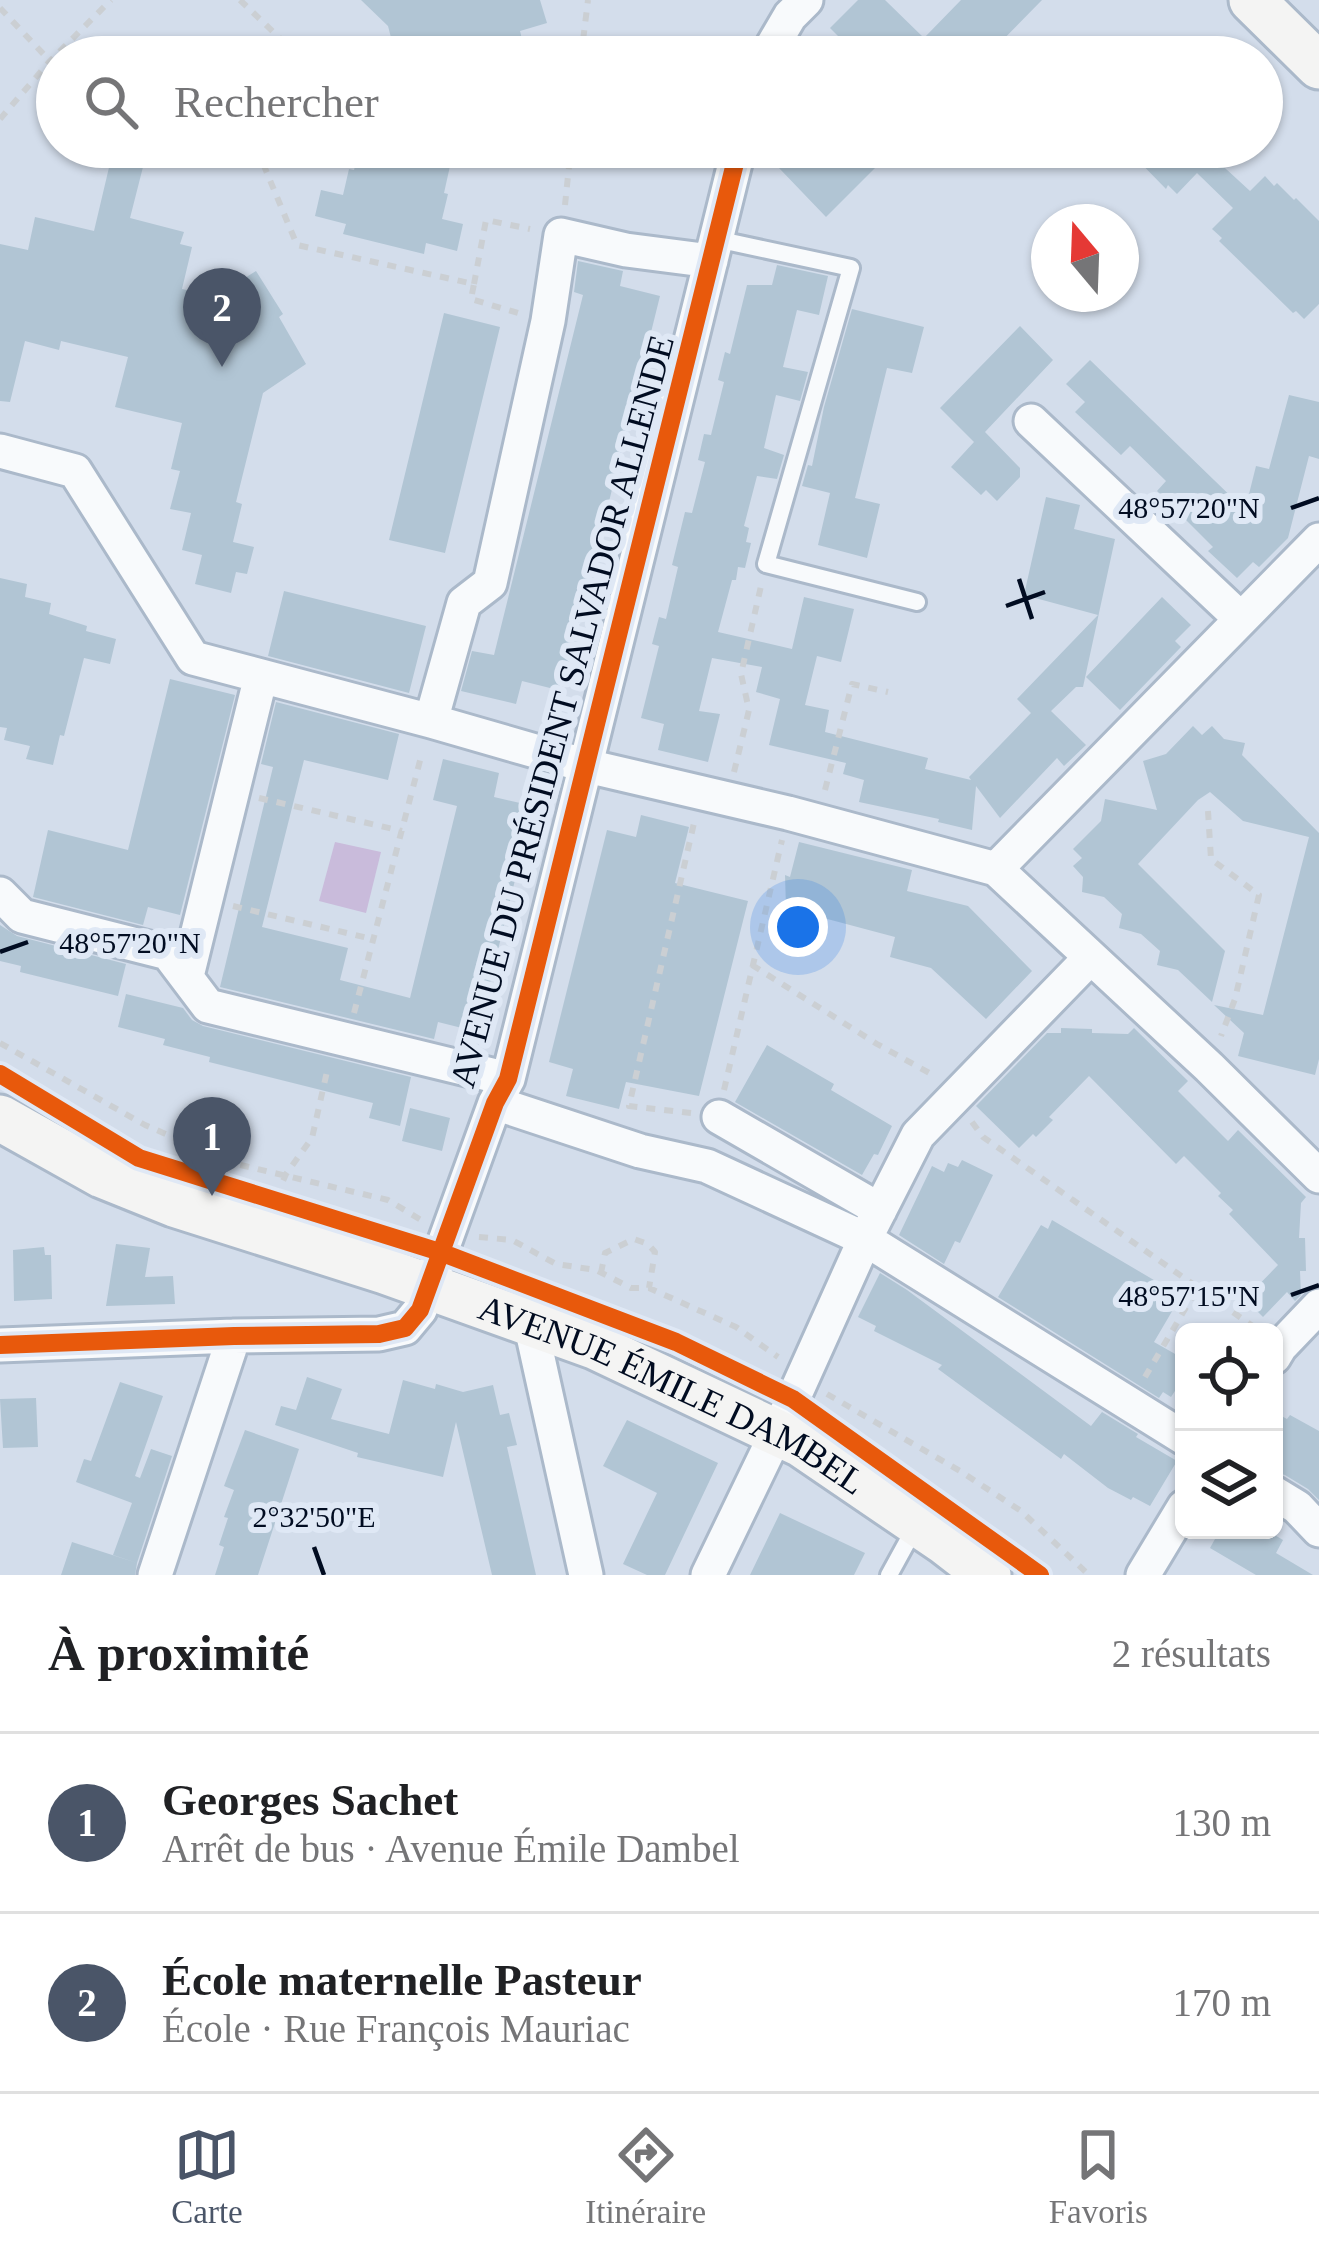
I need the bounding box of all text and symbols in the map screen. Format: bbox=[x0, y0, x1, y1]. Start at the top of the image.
search box bbox=[36, 36, 1283, 168]
icon: search bbox=[78, 69, 144, 135]
text: Rechercher bbox=[174, 77, 379, 127]
north arrow bbox=[1031, 204, 1139, 312]
pin: 2 bbox=[183, 268, 261, 367]
street label: AVENUE DU PRÉSIDENT SALVADOR ALLENDE bbox=[442, 331, 682, 1092]
text: 48°57'20"N bbox=[1118, 491, 1260, 524]
your location bbox=[768, 897, 828, 957]
text: 48°57'20"N bbox=[59, 926, 201, 959]
pin: 1 bbox=[173, 1097, 251, 1196]
text: 48°57'15"N bbox=[1118, 1279, 1260, 1312]
street label: AVENUE ÉMILE DAMBEL bbox=[473, 1287, 873, 1503]
map controls bbox=[1175, 1323, 1283, 1539]
button: locate bbox=[1175, 1323, 1283, 1431]
button: layers bbox=[1175, 1431, 1283, 1539]
text: 2°32'50"E bbox=[253, 1500, 375, 1533]
text: À proximité bbox=[48, 1625, 309, 1681]
text: 2 résultats bbox=[1112, 1632, 1271, 1675]
text: Georges Sachet bbox=[162, 1775, 458, 1825]
text: 1 bbox=[77, 1801, 97, 1844]
text: 130 m bbox=[1172, 1801, 1271, 1844]
text: Arrêt de bus · Avenue Émile Dambel bbox=[162, 1827, 740, 1870]
text: École maternelle Pasteur bbox=[162, 1955, 642, 2005]
text: 2 bbox=[77, 1981, 97, 2024]
text: 170 m bbox=[1172, 1981, 1271, 2024]
text: École · Rue François Mauriac bbox=[162, 2007, 630, 2050]
tab: Carte bbox=[171, 2122, 243, 2231]
tab: Itinéraire bbox=[585, 2122, 706, 2231]
tab: Favoris bbox=[1049, 2122, 1148, 2231]

